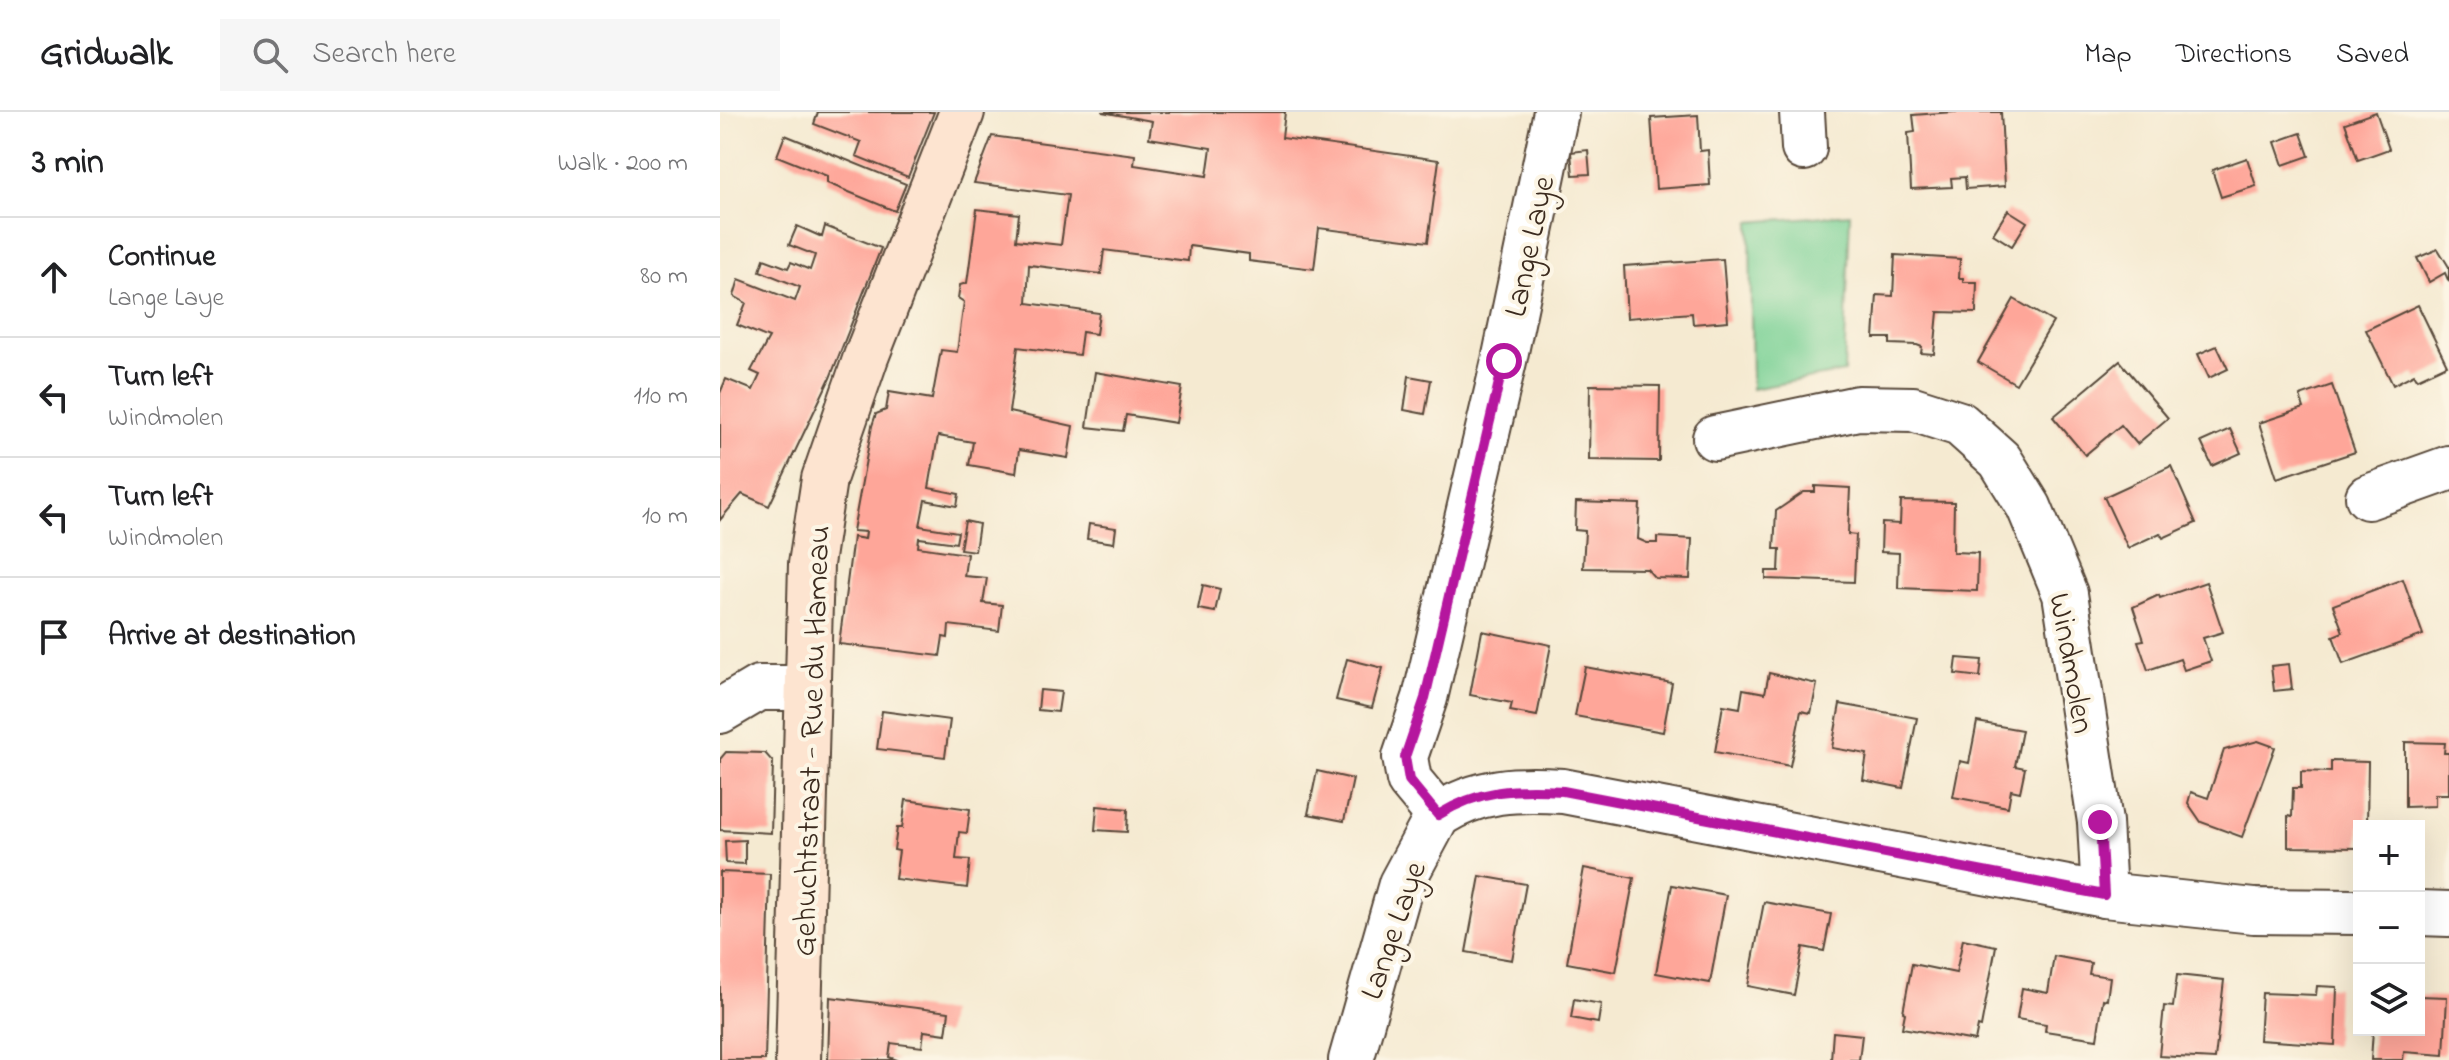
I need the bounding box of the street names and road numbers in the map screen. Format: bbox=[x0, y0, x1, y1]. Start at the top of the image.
street label: Lange Laye bbox=[1494, 171, 1569, 321]
street label: Gehuchtstraat - Rue du Hameau bbox=[782, 525, 845, 957]
street label: Windmolen bbox=[2034, 590, 2105, 738]
street label: Lange Laye bbox=[1350, 855, 1441, 1006]

